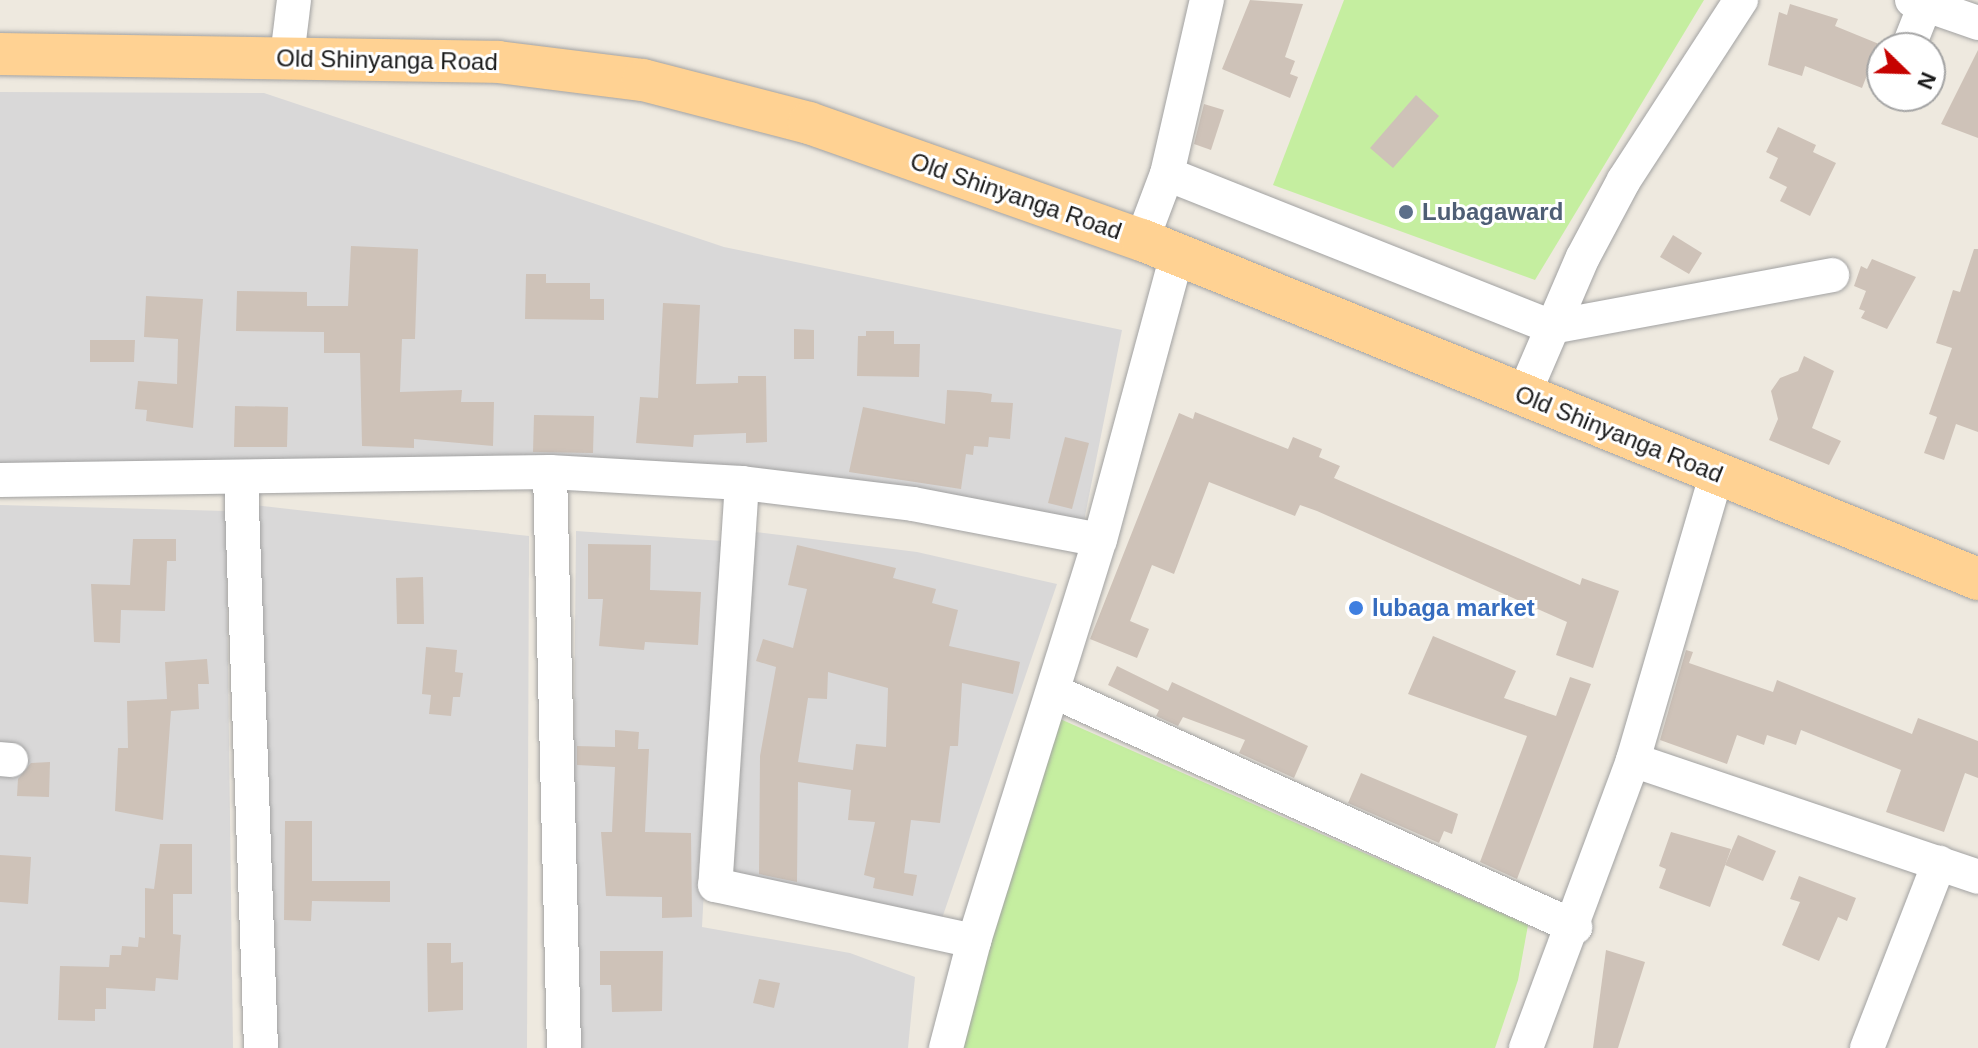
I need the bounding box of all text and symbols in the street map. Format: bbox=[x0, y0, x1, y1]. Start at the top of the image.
north arrow bbox=[1866, 32, 1946, 112]
street label: Old Shinyanga Road bbox=[276, 44, 498, 76]
text: N bbox=[1912, 69, 1941, 93]
street label: Old Shinyanga Road bbox=[907, 146, 1125, 246]
place label: Lubagaward bbox=[1422, 198, 1563, 226]
marker: Lubagaward bbox=[1397, 203, 1415, 221]
street label: Old Shinyanga Road bbox=[1511, 379, 1727, 489]
place label: lubaga market bbox=[1372, 594, 1535, 622]
marker: lubaga market bbox=[1347, 599, 1365, 617]

